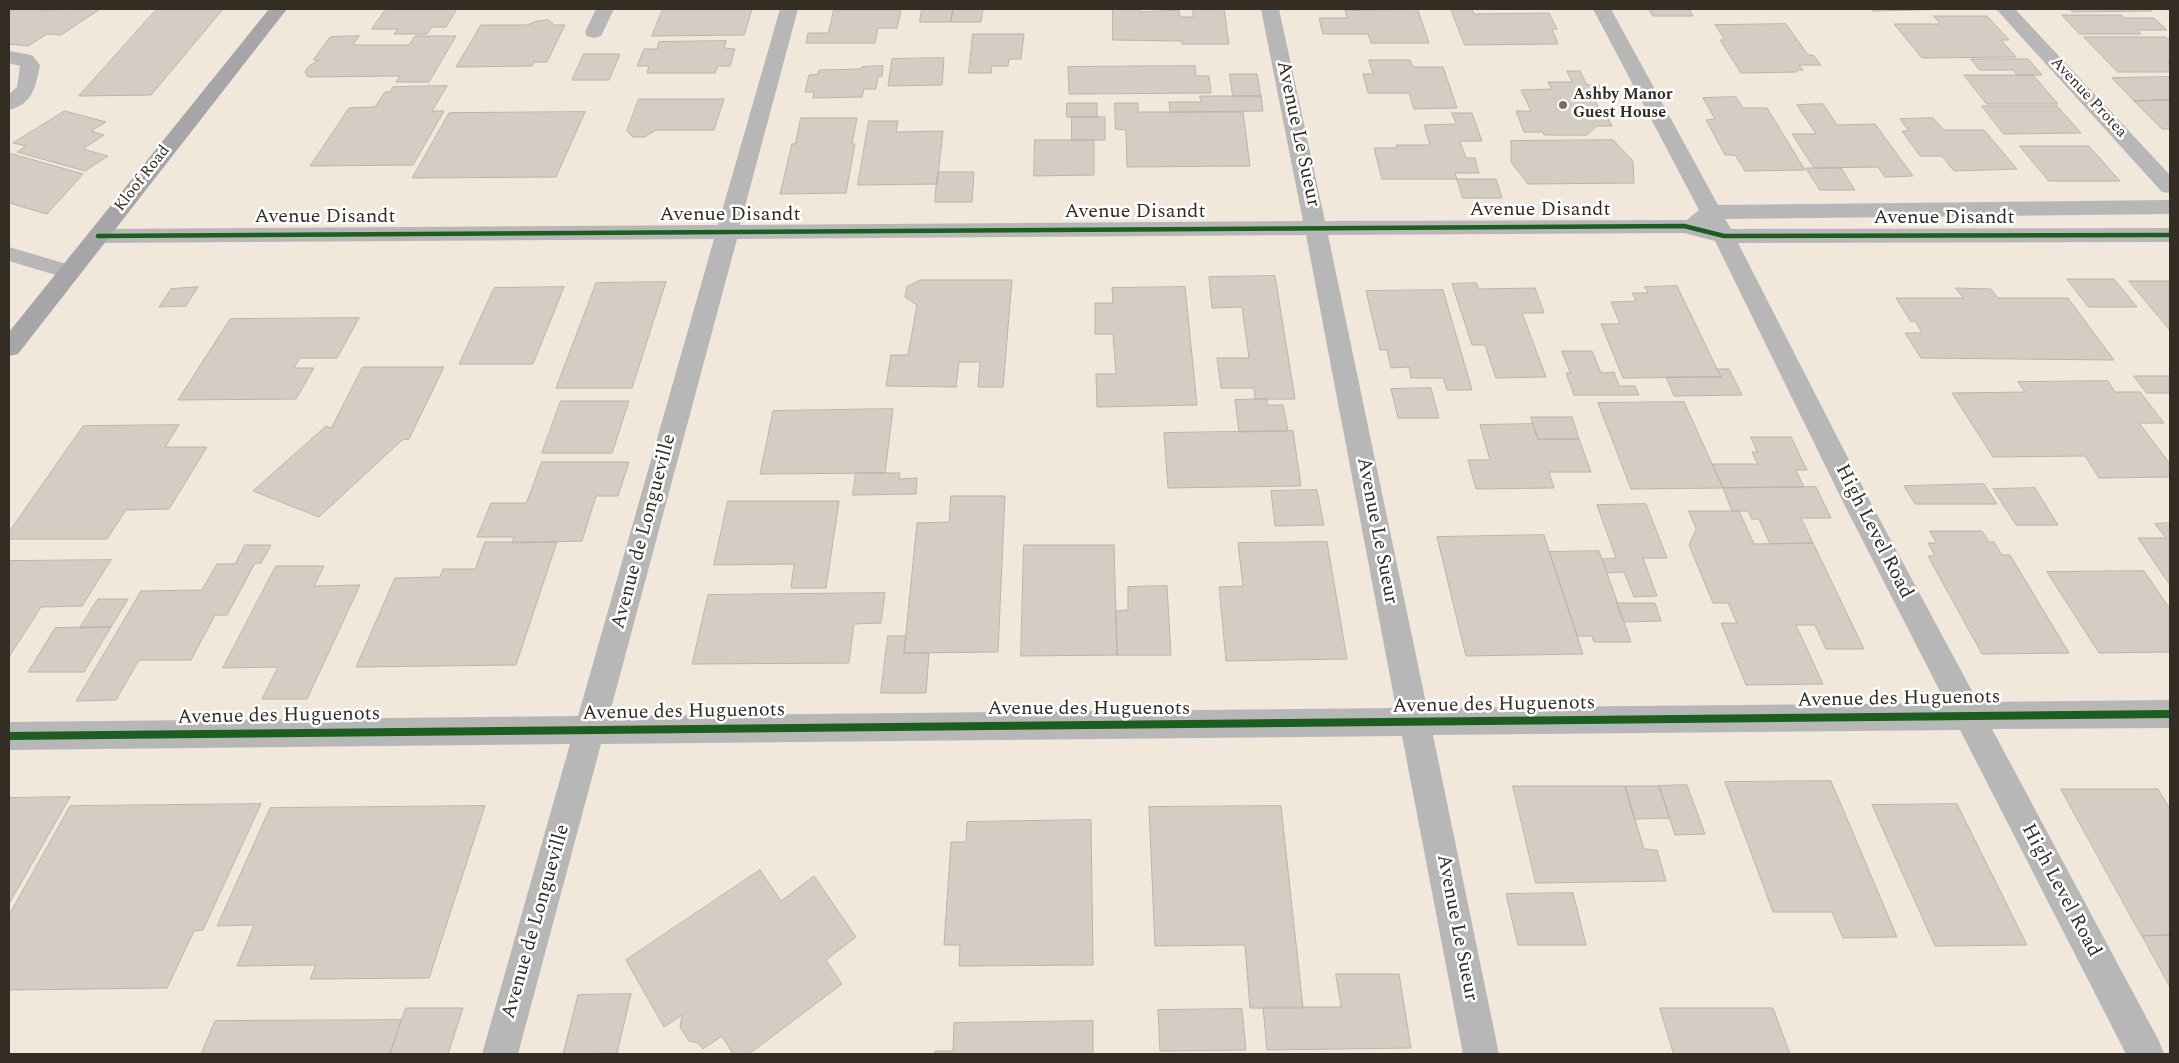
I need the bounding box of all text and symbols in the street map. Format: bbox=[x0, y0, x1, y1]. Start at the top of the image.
street label: Avenue Protea bbox=[2046, 54, 2130, 142]
street label: Avenue Le Sueur bbox=[1270, 59, 1324, 209]
place label: Ashby Manor Guest House bbox=[1573, 86, 1673, 124]
marker: Ashby Manor Guest House bbox=[1557, 99, 1569, 111]
street label: Kloof Road bbox=[111, 142, 175, 216]
street label: Avenue Disandt bbox=[1469, 199, 1611, 223]
street label: Avenue Disandt bbox=[1064, 201, 1206, 225]
street label: Avenue Disandt bbox=[659, 204, 801, 228]
street label: Avenue Disandt bbox=[254, 206, 396, 230]
street label: Avenue Disandt bbox=[1873, 207, 2015, 231]
street label: Avenue de Longueville bbox=[607, 432, 683, 632]
street label: Avenue Le Sueur bbox=[1350, 456, 1402, 606]
street label: High Level Road bbox=[1829, 461, 1917, 603]
street label: Avenue des Huguenots bbox=[1797, 686, 2001, 714]
street label: Avenue des Huguenots bbox=[1392, 692, 1596, 720]
street label: Avenue des Huguenots bbox=[988, 698, 1190, 722]
street label: Avenue des Huguenots bbox=[582, 699, 786, 727]
street label: Avenue des Huguenots bbox=[177, 703, 381, 731]
street label: High Level Road bbox=[2015, 820, 2105, 962]
street label: Avenue de Longueville bbox=[498, 822, 576, 1022]
street label: Avenue Le Sueur bbox=[1430, 853, 1482, 1003]

